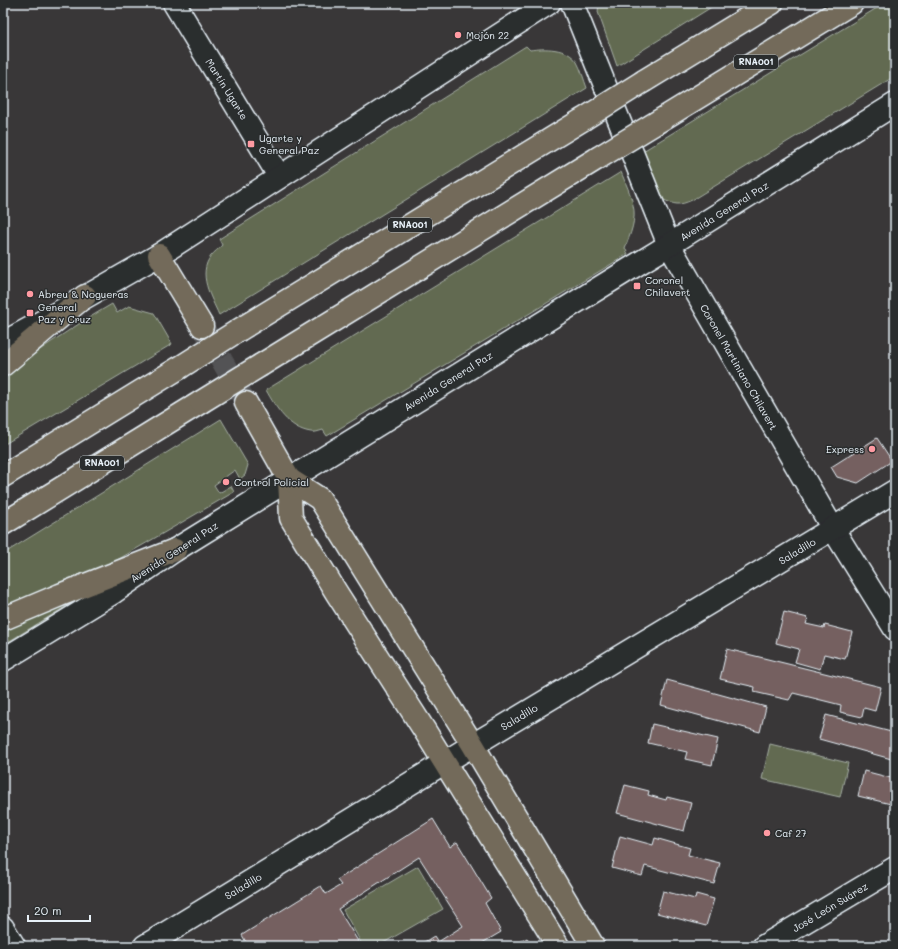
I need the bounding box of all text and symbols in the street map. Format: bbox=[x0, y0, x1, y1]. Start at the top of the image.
place label: Mojón 22 bbox=[466, 28, 509, 42]
marker: Mojón 22 bbox=[453, 30, 463, 40]
road number: RNA001 bbox=[734, 55, 778, 69]
street label: Martín Ugarte bbox=[203, 56, 251, 122]
place label: Ugarte y General Paz bbox=[259, 131, 320, 157]
marker: Ugarte y General Paz bbox=[246, 139, 256, 149]
street label: Avenida General Paz bbox=[677, 178, 771, 244]
road number: RNA001 bbox=[388, 218, 432, 232]
place label: Coronel Chilavert bbox=[645, 273, 690, 299]
marker: Coronel Chilavert bbox=[632, 281, 642, 291]
place label: Abreu & Nogueras bbox=[38, 287, 129, 301]
marker: Abreu & Nogueras bbox=[25, 289, 35, 299]
place label: General Paz y Cruz bbox=[38, 300, 91, 326]
street label: Coronel Martiniano Chilavert bbox=[697, 302, 781, 432]
marker: General Paz y Cruz bbox=[25, 308, 35, 318]
street label: Avenida General Paz bbox=[401, 348, 495, 414]
place label: Express bbox=[826, 442, 864, 456]
marker: Express bbox=[867, 444, 877, 454]
road number: RNA001 bbox=[80, 456, 124, 470]
place label: Control Policial bbox=[234, 475, 309, 489]
marker: Control Policial bbox=[221, 477, 231, 487]
street label: Avenida General Paz bbox=[127, 518, 221, 586]
street label: Saladillo bbox=[776, 534, 818, 568]
street label: Saladillo bbox=[498, 700, 540, 734]
place label: Caf 27 bbox=[775, 826, 807, 840]
marker: Caf 27 bbox=[762, 828, 772, 838]
street label: Saladillo bbox=[222, 869, 264, 903]
street label: José León Suárez bbox=[790, 879, 871, 935]
scale bar bbox=[28, 897, 90, 923]
text: 20 m bbox=[34, 902, 62, 918]

